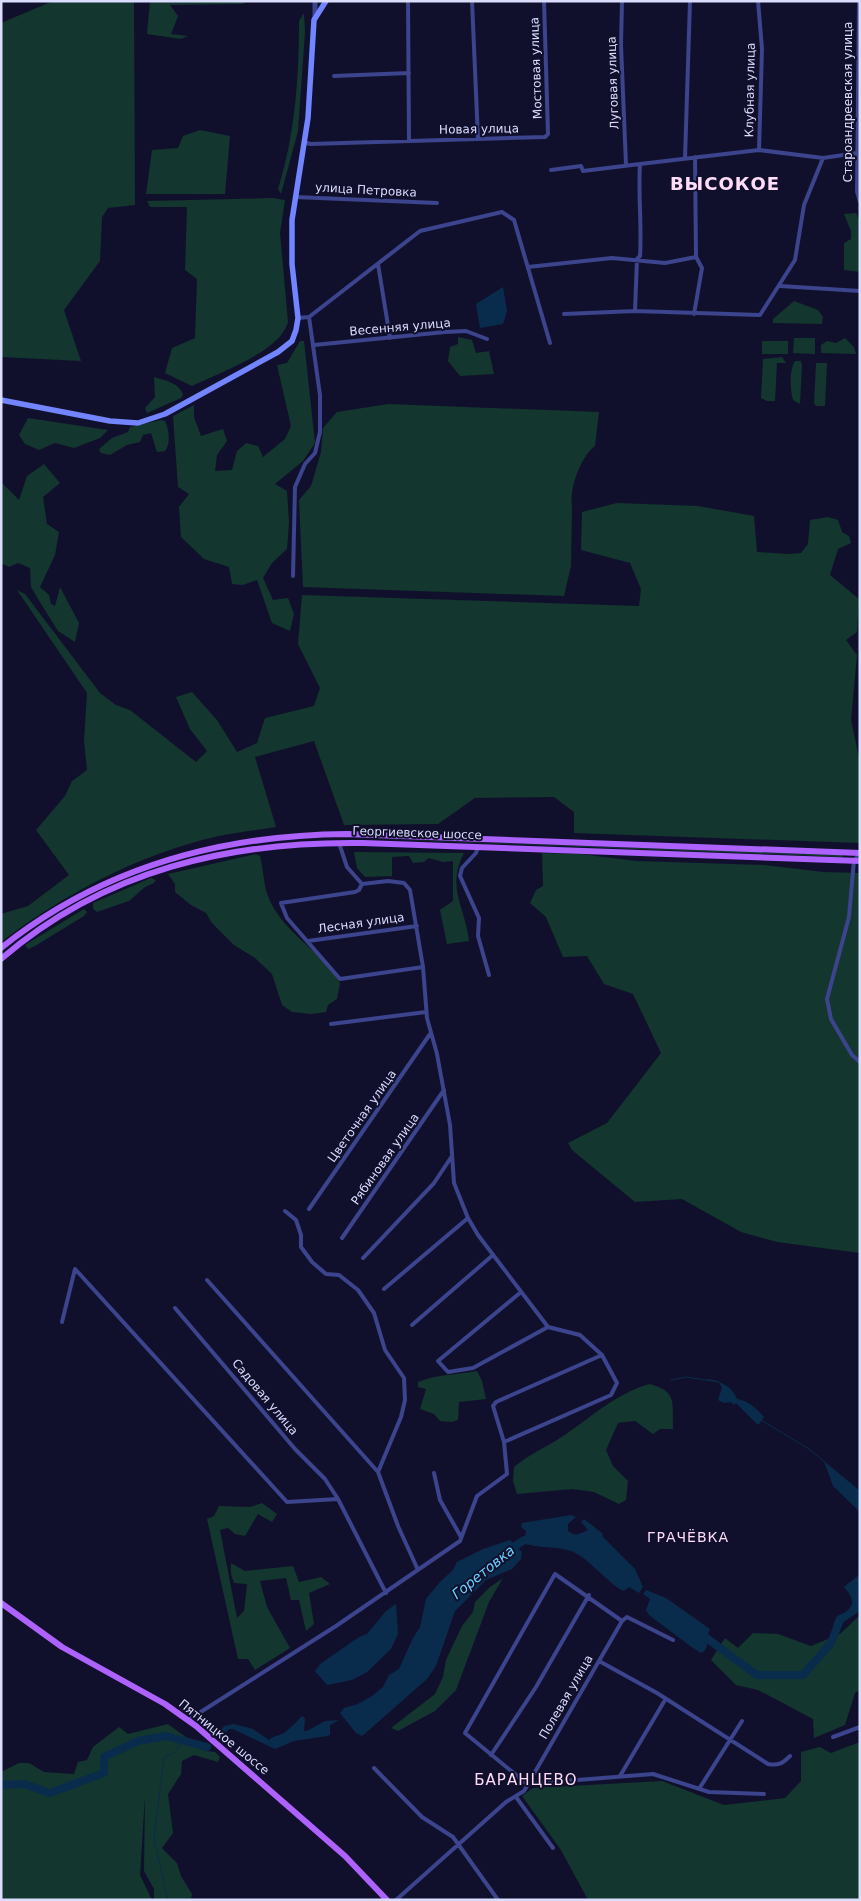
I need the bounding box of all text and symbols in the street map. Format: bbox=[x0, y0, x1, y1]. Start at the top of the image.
street label: Мостовая улица bbox=[527, 17, 545, 119]
street label: Староандреевская улица bbox=[841, 22, 855, 182]
street label: Луговая улица bbox=[604, 36, 622, 130]
street label: Клубная улица bbox=[742, 42, 758, 138]
street label: Новая улица bbox=[439, 121, 519, 137]
district label: ВЫСОКОЕ bbox=[670, 173, 780, 194]
street label: улица Петровка bbox=[315, 180, 417, 200]
street label: Весенняя улица bbox=[349, 316, 451, 338]
street label: Георгиевское шоссе bbox=[352, 824, 482, 842]
street label: Лесная улица bbox=[317, 910, 405, 936]
street label: Цветочная улица bbox=[325, 1067, 399, 1165]
street label: Рябиновая улица bbox=[348, 1111, 422, 1207]
street label: Садовая улица bbox=[229, 1356, 301, 1438]
district label: ГРАЧЁВКА bbox=[647, 1528, 729, 1545]
water label: Горетовка bbox=[448, 1542, 518, 1602]
street label: Полевая улица bbox=[536, 1652, 596, 1742]
street label: Пятницкое шоссе bbox=[176, 1696, 272, 1778]
district label: БАРАНЦЕВО bbox=[474, 1771, 578, 1789]

